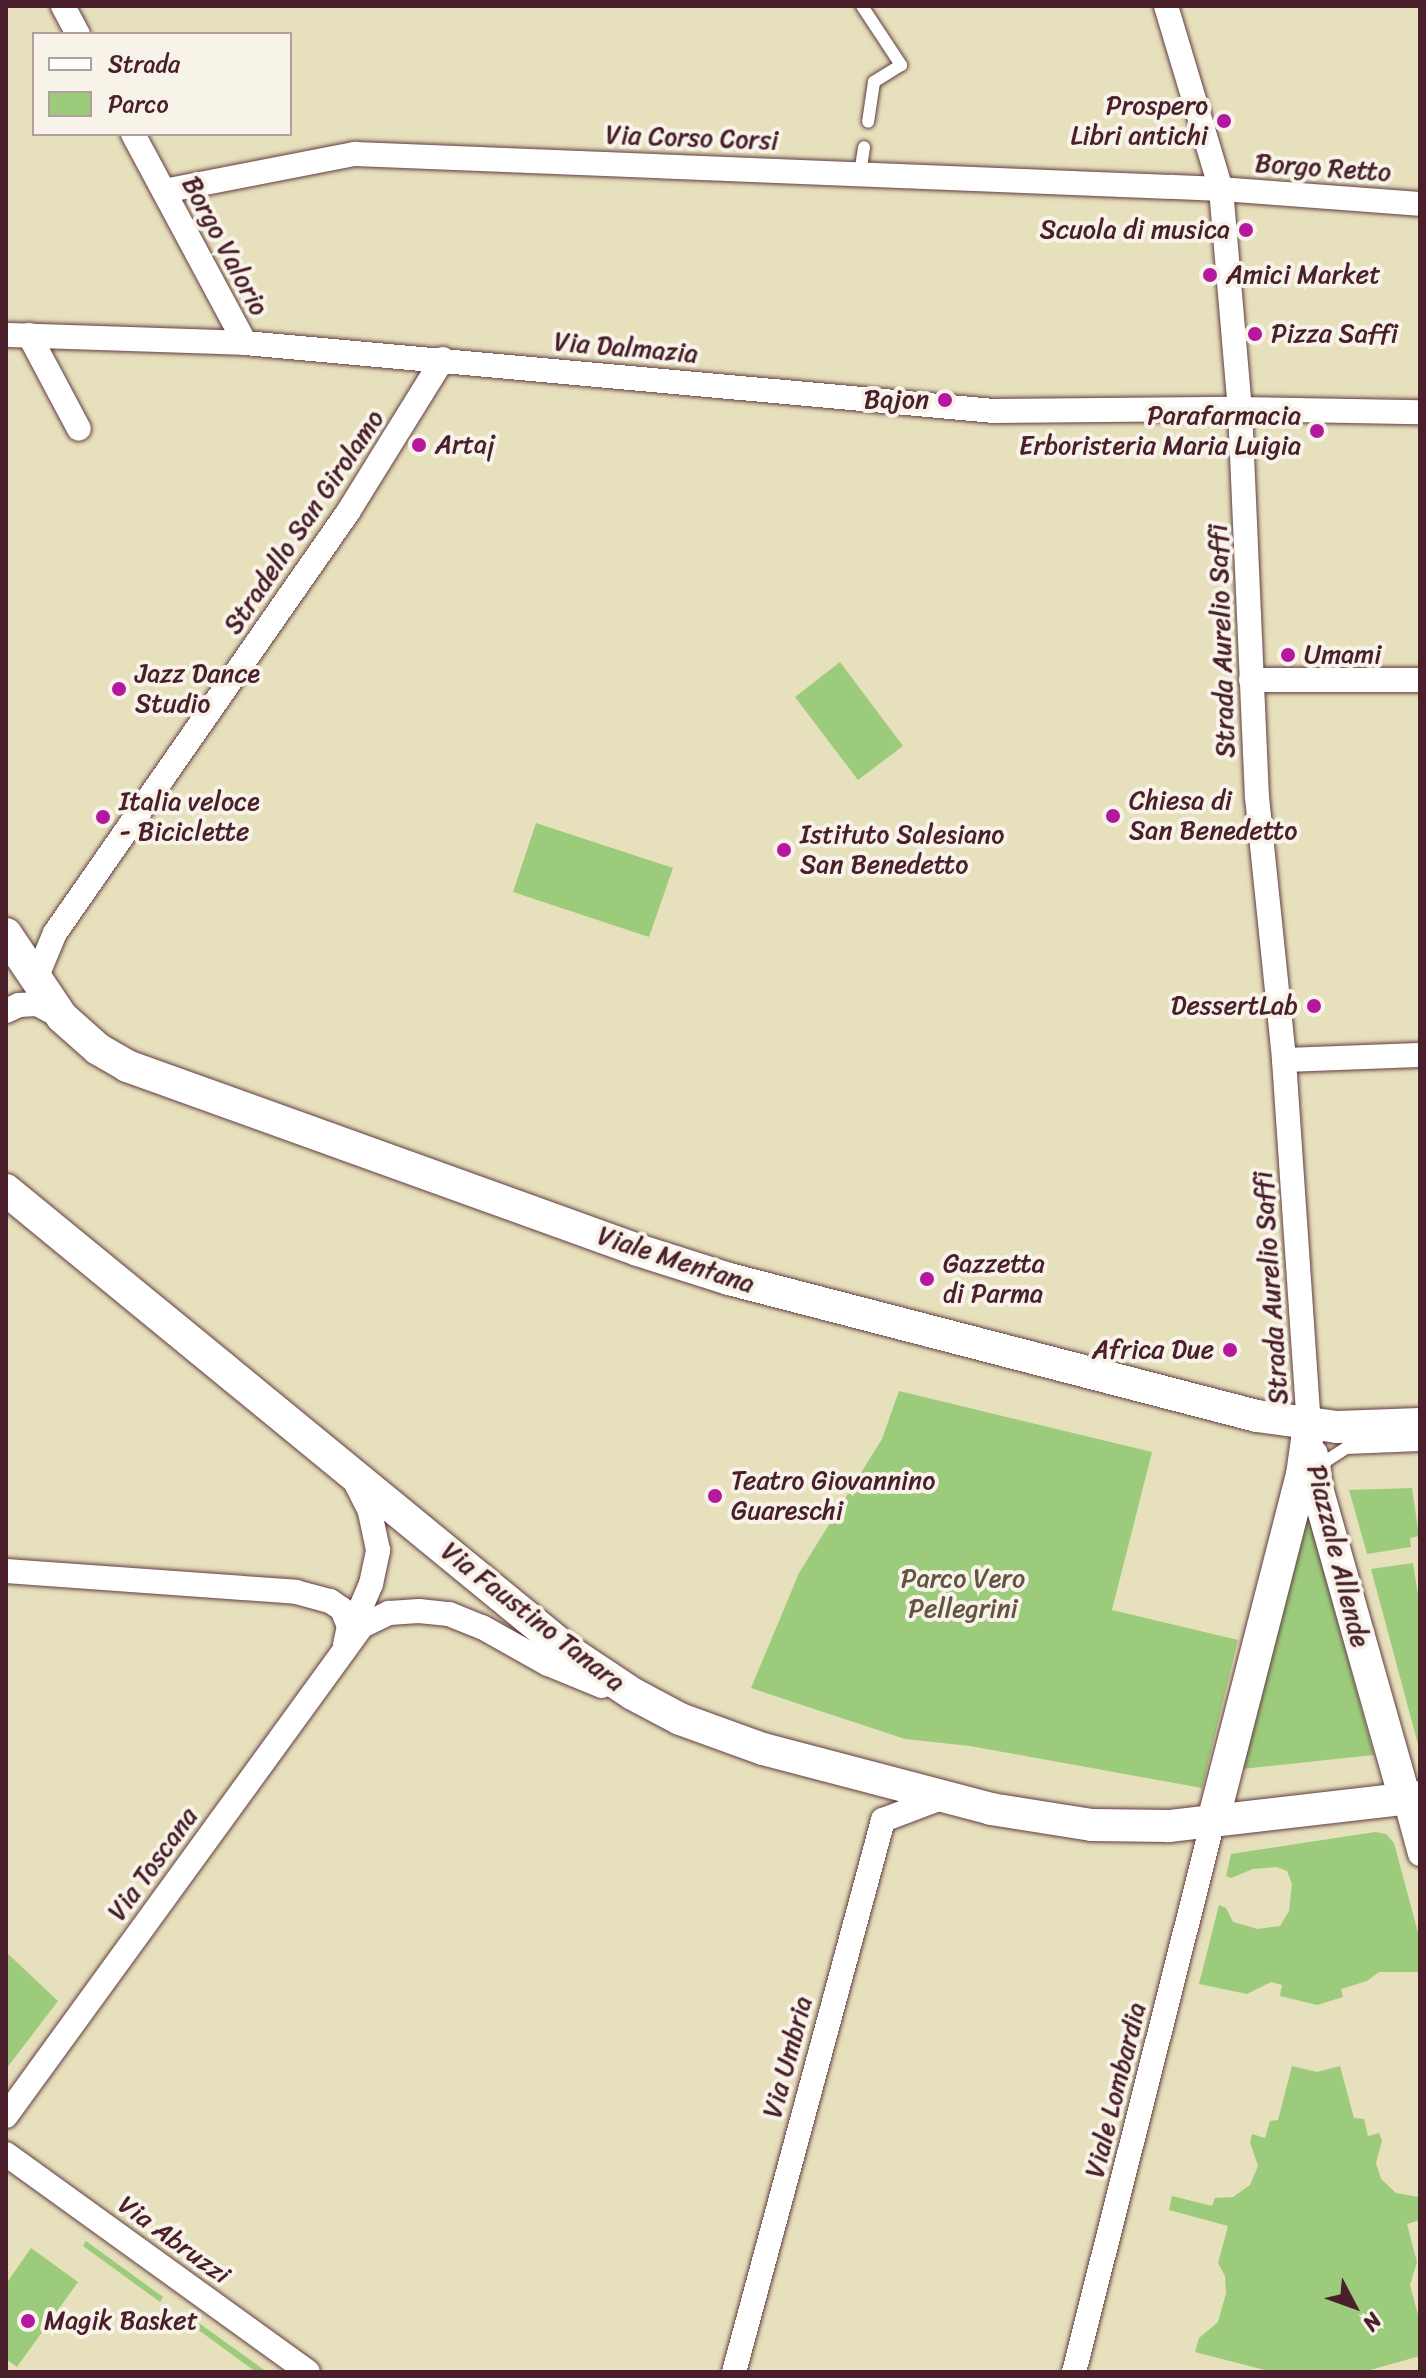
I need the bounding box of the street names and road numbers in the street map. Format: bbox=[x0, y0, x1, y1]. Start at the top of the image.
street label: Via Corso Corsi bbox=[605, 119, 779, 157]
street label: Borgo Retto bbox=[1253, 148, 1393, 188]
street label: Borgo Valorio bbox=[176, 172, 274, 320]
street label: Via Dalmazia bbox=[553, 326, 699, 370]
street label: Stradello San Girolamo bbox=[217, 404, 391, 640]
street label: Strada Aurelio Saffi bbox=[1202, 523, 1242, 759]
street label: Strada Aurelio Saffi bbox=[1247, 1170, 1295, 1406]
street label: Viale Mentana bbox=[594, 1220, 758, 1300]
street label: Piazzale Allende bbox=[1300, 1461, 1376, 1651]
street label: Via Faustino Tanara bbox=[435, 1536, 631, 1698]
street label: Via Toscana bbox=[101, 1801, 205, 1927]
street label: Via Umbria bbox=[757, 1993, 819, 2121]
street label: Viale Lombardia bbox=[1079, 1999, 1153, 2181]
street label: Via Abruzzi bbox=[112, 2189, 236, 2291]

